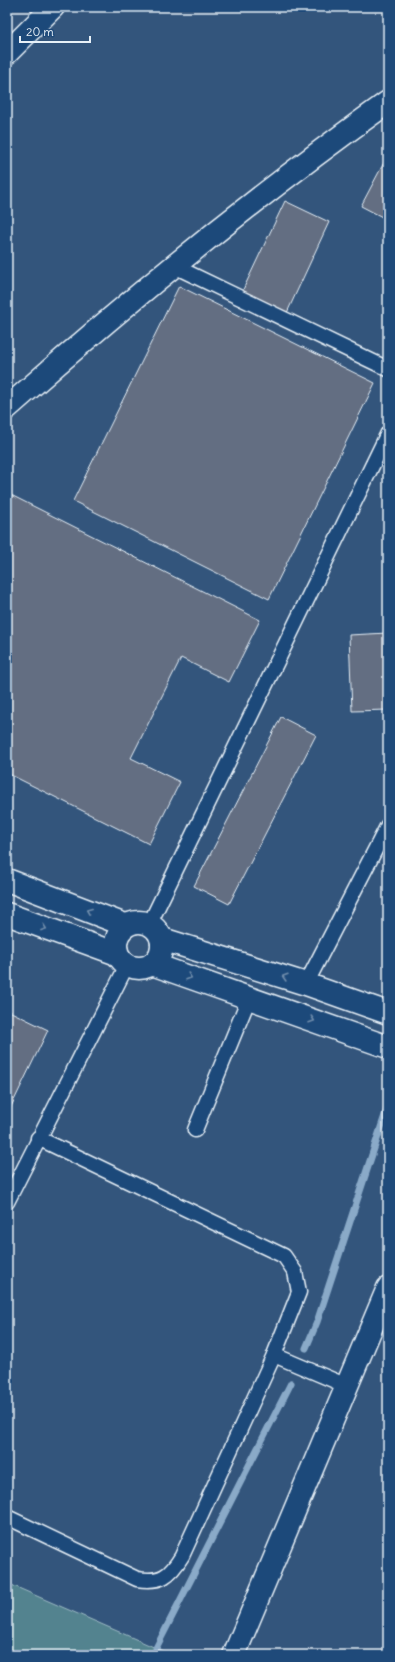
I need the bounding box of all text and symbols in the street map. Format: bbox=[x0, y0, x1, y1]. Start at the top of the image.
scale bar bbox=[20, 18, 90, 44]
text: 20 m bbox=[26, 24, 54, 39]
one-way arrow bbox=[85, 908, 92, 916]
one-way arrow bbox=[40, 923, 47, 931]
one-way arrow bbox=[185, 972, 192, 981]
one-way arrow bbox=[282, 973, 289, 982]
one-way arrow bbox=[308, 1015, 315, 1024]

